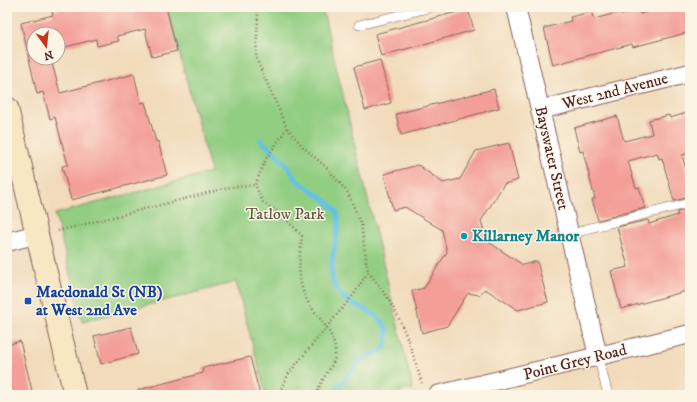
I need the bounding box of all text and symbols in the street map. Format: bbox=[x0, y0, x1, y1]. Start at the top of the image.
north arrow bbox=[26, 26, 66, 66]
text: N bbox=[42, 47, 55, 63]
street label: West 2nd Avenue bbox=[559, 68, 670, 114]
street label: Bayswater Street bbox=[530, 104, 574, 212]
park label: Tatlow Park bbox=[246, 204, 324, 224]
place label: Killarney Manor bbox=[472, 226, 580, 246]
marker: Killarney Manor bbox=[459, 231, 469, 241]
place label: Macdonald St (NB) at West 2nd Ave bbox=[36, 282, 162, 320]
marker: Macdonald St (NB) at West 2nd Ave bbox=[23, 296, 33, 306]
street label: Point Grey Road bbox=[521, 340, 629, 384]

